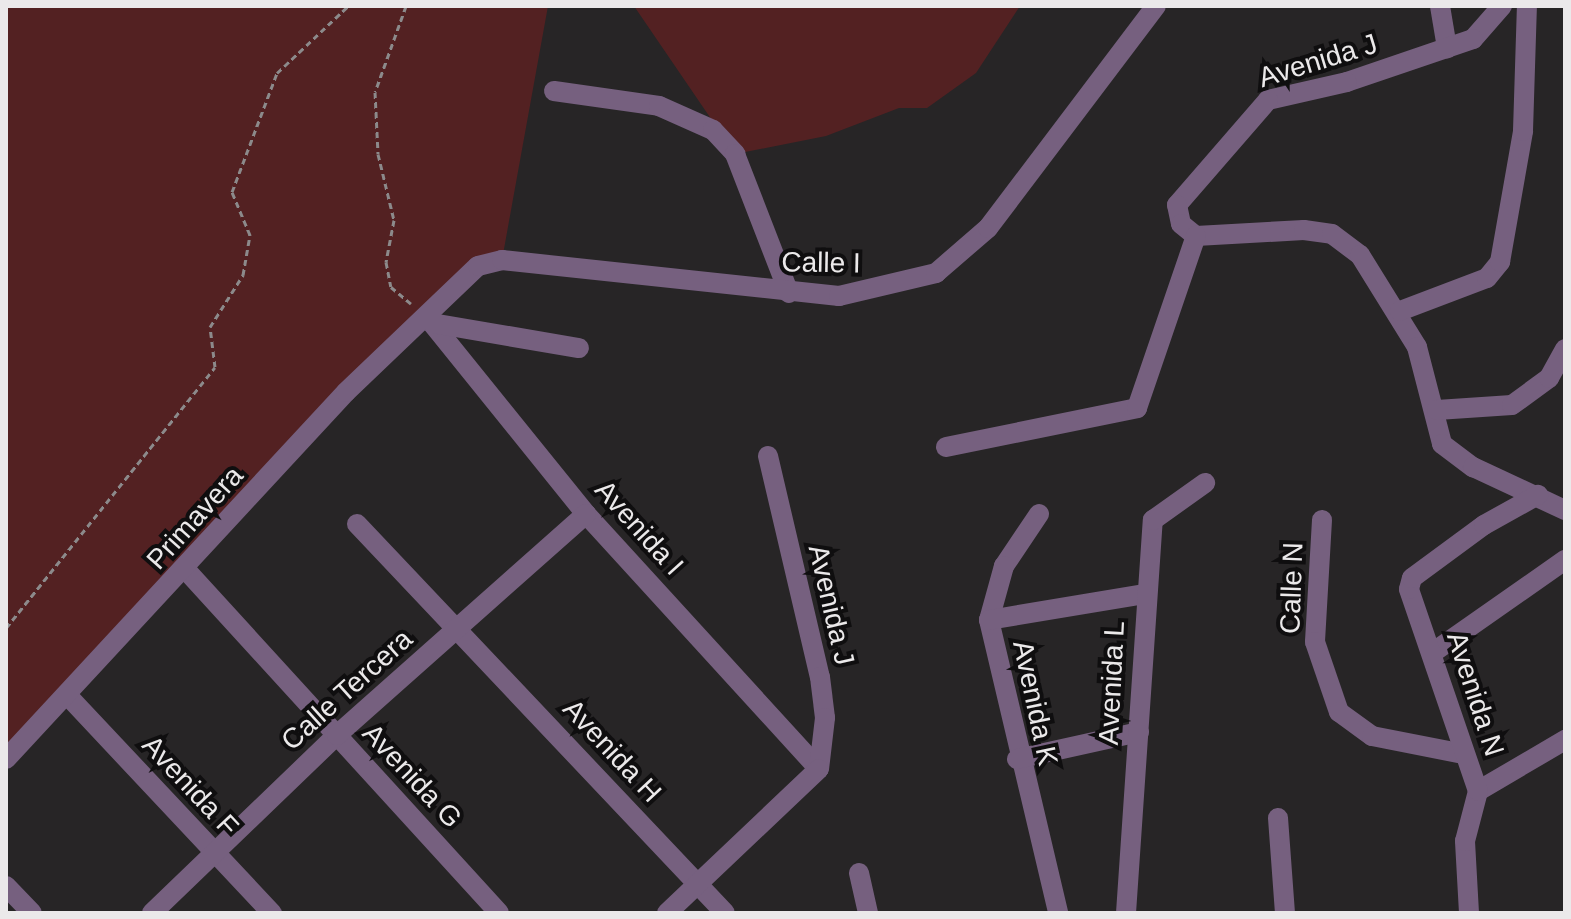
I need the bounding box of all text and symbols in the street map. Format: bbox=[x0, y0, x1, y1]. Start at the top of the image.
street label: Avenida J bbox=[1255, 27, 1381, 95]
street label: Calle I bbox=[781, 246, 861, 280]
street label: Primavera bbox=[140, 459, 250, 577]
street label: Avenida I bbox=[588, 474, 690, 582]
street label: Avenida J bbox=[801, 542, 861, 668]
street label: Calle N bbox=[1274, 542, 1310, 634]
street label: Avenida L bbox=[1092, 620, 1132, 746]
street label: Calle Tercera bbox=[274, 622, 420, 758]
street label: Avenida N bbox=[1439, 628, 1511, 760]
street label: Avenida K bbox=[1005, 637, 1065, 769]
street label: Avenida H bbox=[556, 692, 668, 810]
street label: Avenida G bbox=[355, 717, 469, 835]
street label: Avenida F bbox=[135, 729, 245, 843]

